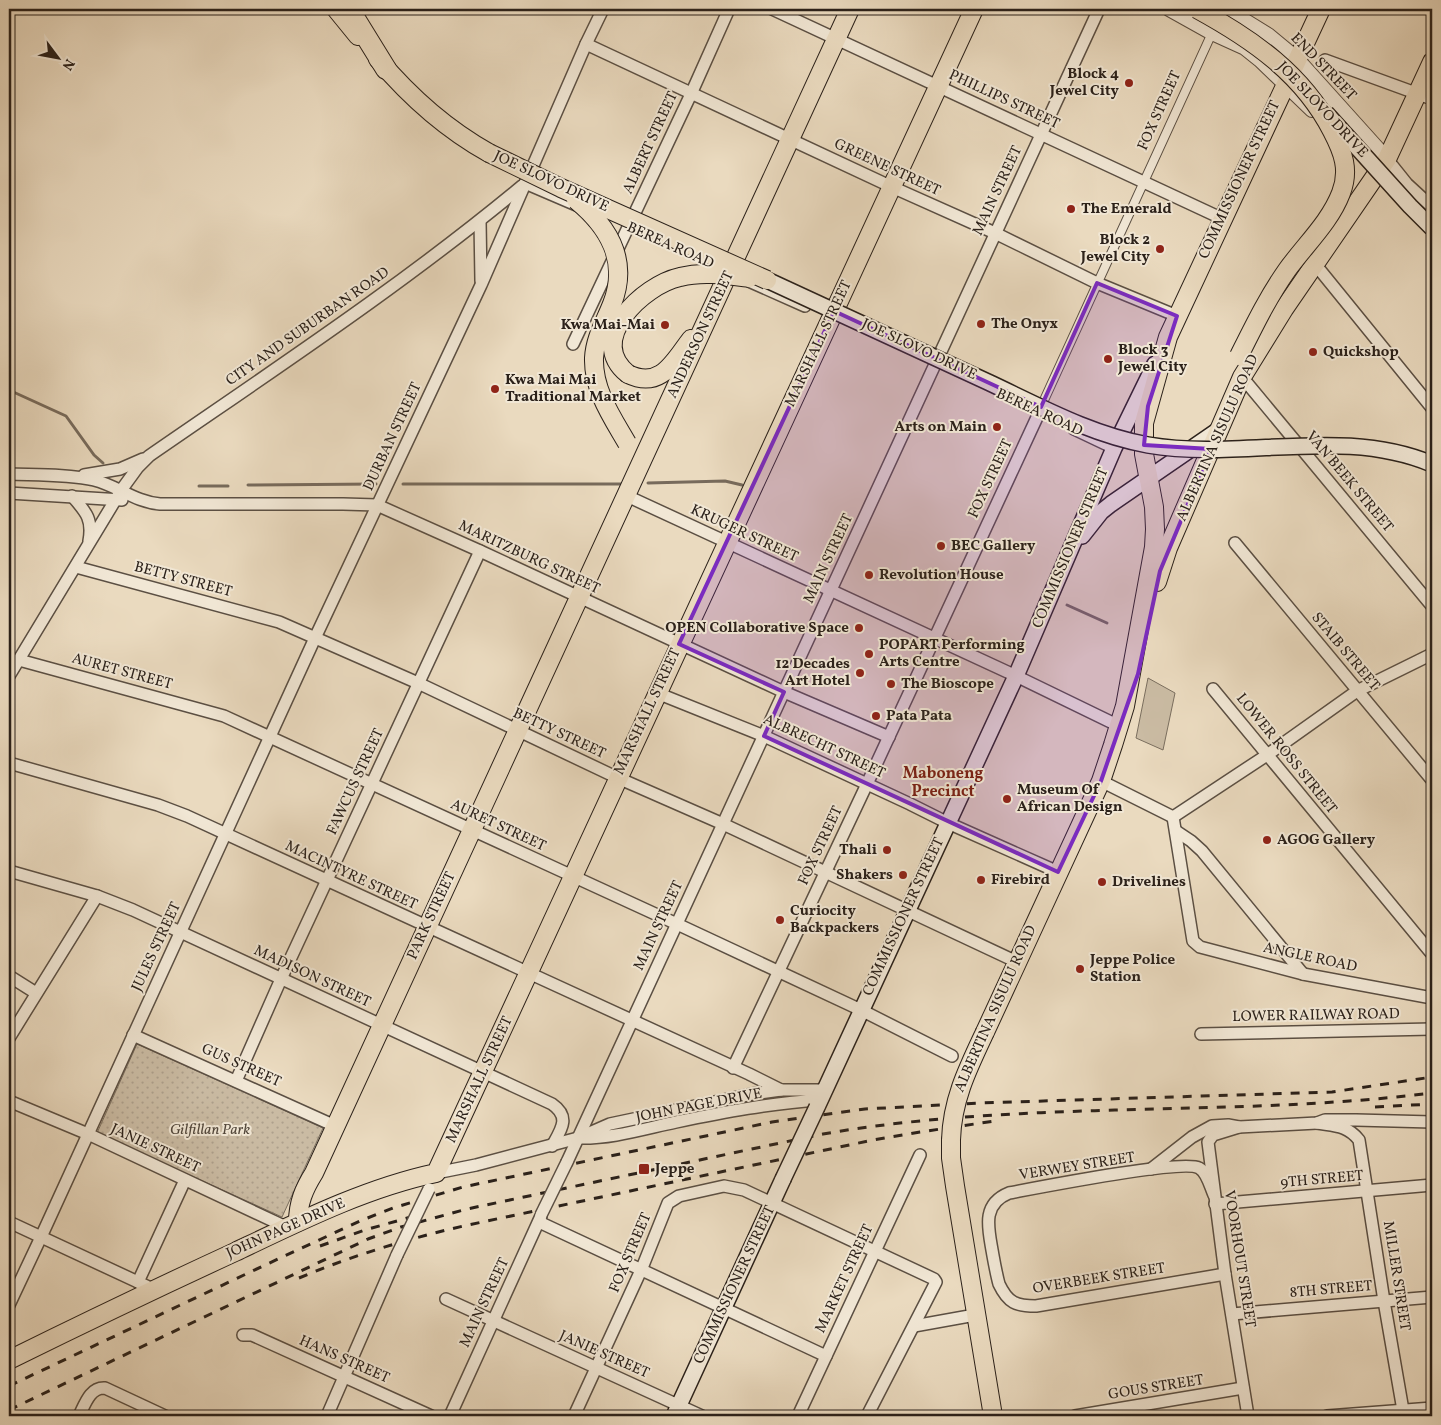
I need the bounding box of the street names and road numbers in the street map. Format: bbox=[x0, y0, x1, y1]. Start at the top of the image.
street label: END STREET bbox=[1285, 28, 1361, 106]
street label: JOE SLOVO DRIVE bbox=[1272, 57, 1372, 163]
street label: PHILLIPS STREET bbox=[945, 65, 1063, 135]
street label: FOX STREET bbox=[1133, 68, 1187, 154]
street label: ALBERT STREET bbox=[618, 88, 684, 198]
street label: COMMISSIONER STREET bbox=[1194, 97, 1286, 263]
street label: GREENE STREET bbox=[830, 134, 944, 202]
street label: MAIN STREET bbox=[968, 142, 1028, 239]
street label: JOE SLOVO DRIVE bbox=[490, 146, 612, 218]
street label: BEREA ROAD bbox=[623, 217, 717, 275]
street label: CITY AND SUBURBAN ROAD bbox=[222, 262, 394, 392]
street label: ANDERSON STREET bbox=[662, 268, 740, 402]
street label: MARSHALL STREET bbox=[780, 277, 858, 411]
street label: JOE SLOVO DRIVE bbox=[858, 314, 980, 386]
street label: ALBERTINA SISULU ROAD bbox=[1172, 351, 1264, 525]
street label: DURBAN STREET bbox=[359, 379, 427, 495]
street label: BEREA ROAD bbox=[992, 384, 1086, 442]
street label: VAN BEEK STREET bbox=[1300, 427, 1398, 537]
street label: FOX STREET bbox=[963, 436, 1019, 522]
street label: COMMISSIONER STREET bbox=[1028, 464, 1115, 632]
street label: KRUGER STREET bbox=[687, 500, 801, 568]
street label: MAIN STREET bbox=[799, 510, 859, 607]
street label: MARITZBURG STREET bbox=[455, 516, 603, 600]
street label: BETTY STREET bbox=[132, 557, 234, 603]
street label: STAIB STREET bbox=[1306, 608, 1384, 696]
street label: MARSHALL STREET bbox=[609, 645, 687, 779]
street label: AURET STREET bbox=[69, 649, 175, 696]
street label: LOWER ROSS STREET bbox=[1231, 689, 1342, 819]
street label: BETTY STREET bbox=[509, 703, 609, 765]
street label: ALBRECHT STREET bbox=[760, 709, 889, 785]
street label: FAWCUS STREET bbox=[322, 725, 390, 839]
street label: AURET STREET bbox=[447, 795, 549, 857]
street label: FOX STREET bbox=[793, 803, 849, 889]
street label: COMMISSIONER STREET bbox=[858, 834, 950, 1000]
street label: MACINTYRE STREET bbox=[281, 836, 421, 916]
street label: PARK STREET bbox=[402, 868, 462, 963]
street label: MAIN STREET bbox=[629, 877, 689, 974]
street label: JULES STREET bbox=[127, 899, 187, 995]
street label: ALBERTINA SISULU ROAD bbox=[950, 922, 1042, 1096]
street label: ANGLE ROAD bbox=[1261, 938, 1359, 978]
street label: MADISON STREET bbox=[250, 941, 374, 1013]
street label: LOWER RAILWAY ROAD bbox=[1232, 1004, 1400, 1028]
street label: MARSHALL STREET bbox=[441, 1013, 519, 1147]
street label: GUS STREET bbox=[198, 1039, 284, 1093]
street label: JOHN PAGE DRIVE bbox=[634, 1083, 764, 1129]
street label: JANIE STREET bbox=[107, 1119, 203, 1179]
street label: VERWEY STREET bbox=[1018, 1147, 1137, 1187]
street label: 9TH STREET bbox=[1280, 1166, 1365, 1194]
street label: VOORHOUT STREET bbox=[1218, 1189, 1260, 1329]
street label: JOHN PAGE DRIVE bbox=[223, 1193, 349, 1265]
street label: COMMISSIONER STREET bbox=[689, 1202, 781, 1368]
street label: FOX STREET bbox=[605, 1209, 657, 1296]
street label: MILLER STREET bbox=[1377, 1219, 1415, 1333]
street label: MARKET STREET bbox=[811, 1221, 880, 1337]
street label: MAIN STREET bbox=[455, 1254, 515, 1351]
street label: OVERBEEK STREET bbox=[1031, 1258, 1167, 1300]
street label: 8TH STREET bbox=[1289, 1276, 1374, 1304]
street label: JANIE STREET bbox=[556, 1326, 653, 1384]
street label: HANS STREET bbox=[295, 1331, 393, 1389]
street label: GOUS STREET bbox=[1107, 1370, 1205, 1406]

